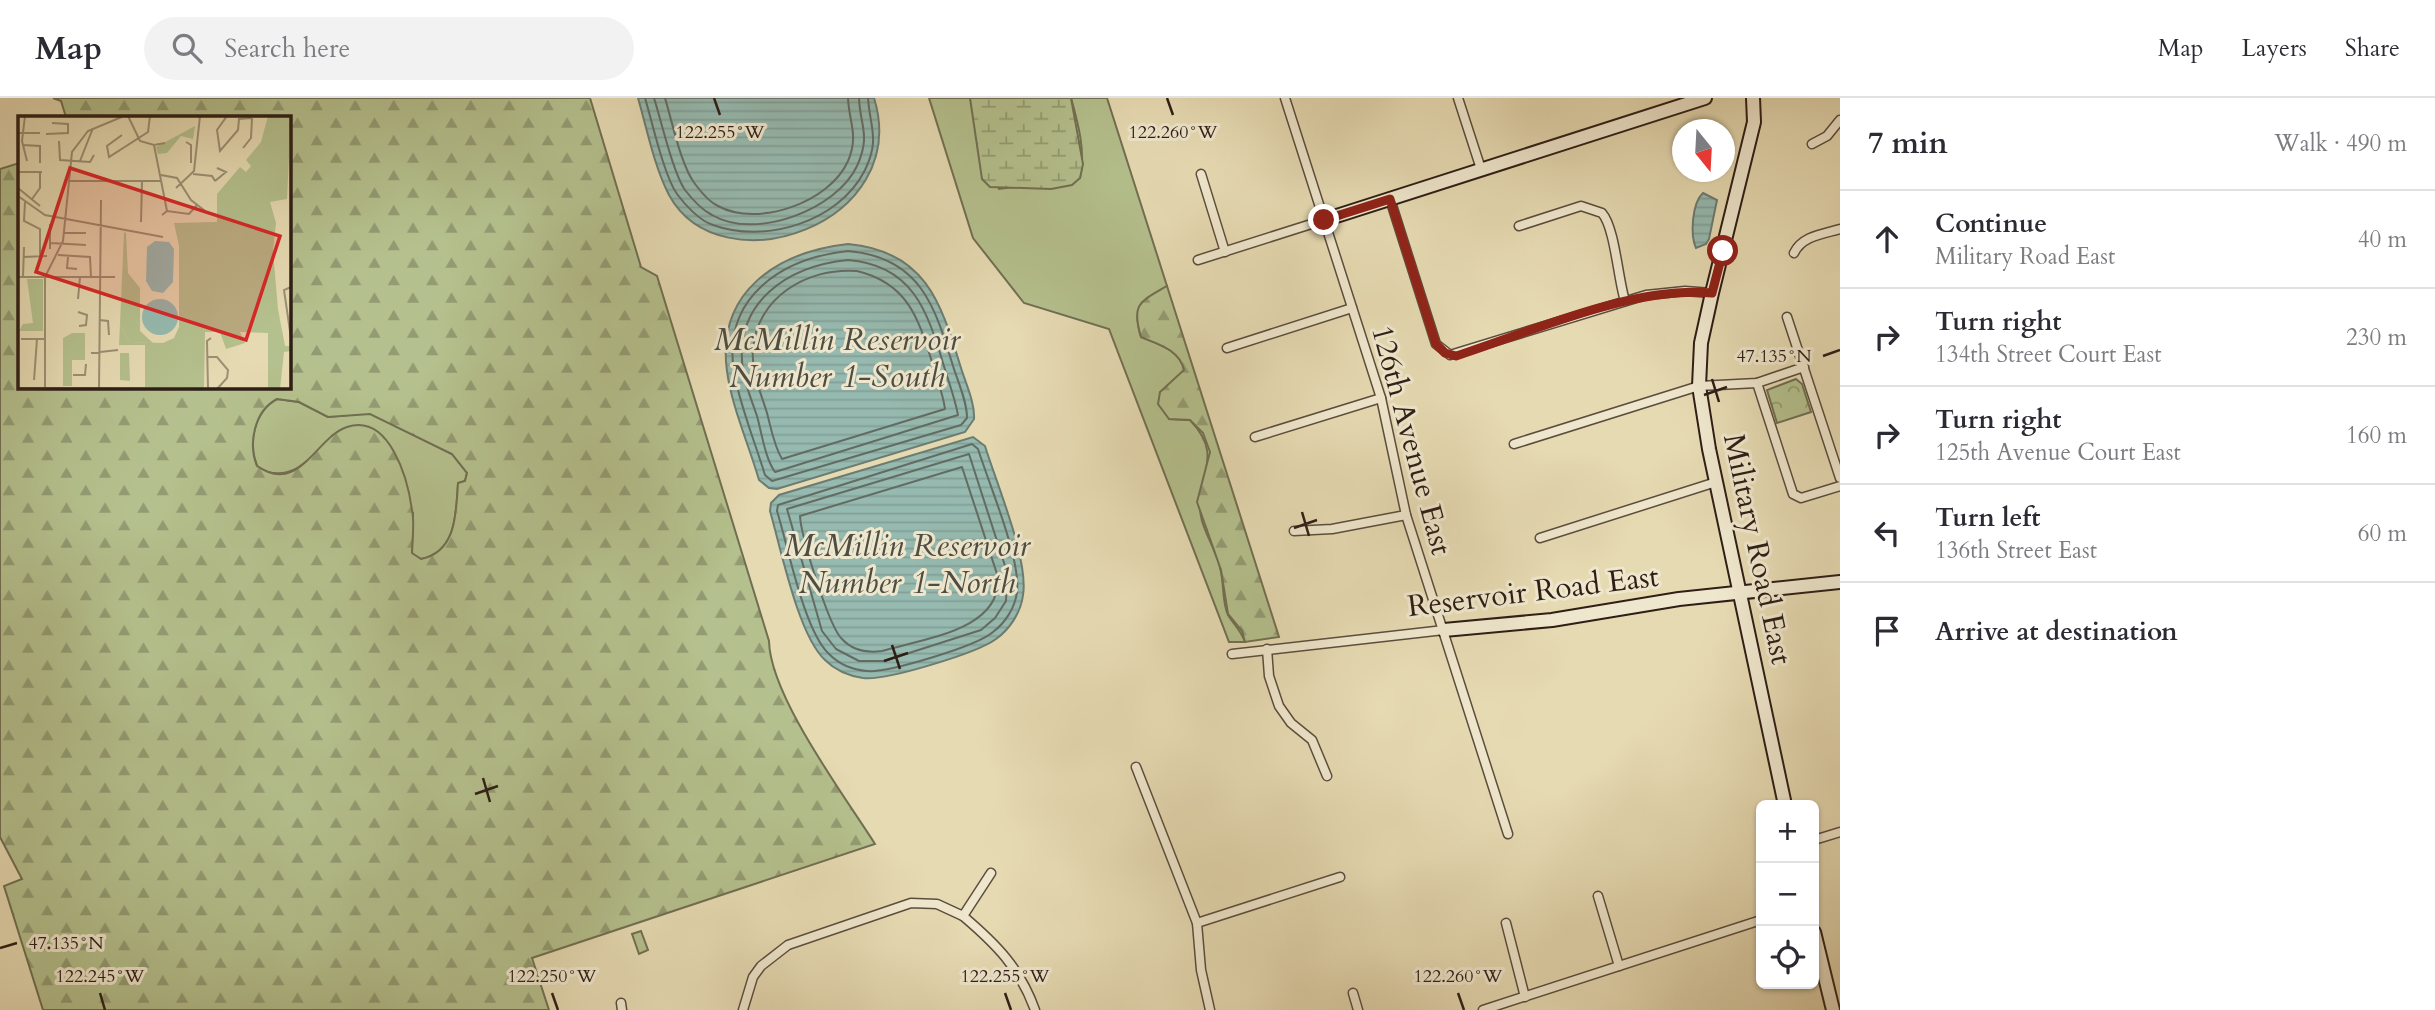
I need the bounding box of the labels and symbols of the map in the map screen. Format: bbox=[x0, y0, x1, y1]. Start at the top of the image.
inset map bbox=[18, 116, 290, 388]
north arrow bbox=[1672, 119, 1735, 182]
text: 122.255°W bbox=[676, 120, 765, 145]
text: 122.260°W bbox=[1129, 120, 1218, 145]
route end bbox=[1308, 204, 1339, 235]
route start bbox=[1707, 235, 1738, 266]
water label: McMillin Reservoir Number 1-South bbox=[714, 318, 962, 399]
street label: 126th Avenue East bbox=[1361, 321, 1462, 560]
text: 47.135°N bbox=[1736, 344, 1812, 369]
street label: Military Road East bbox=[1713, 430, 1802, 669]
water label: McMillin Reservoir Number 1-North bbox=[784, 524, 1032, 605]
street label: Reservoir Road East bbox=[1405, 556, 1662, 627]
text: 47.135°N bbox=[28, 931, 104, 956]
text: 122.245°W bbox=[56, 964, 145, 989]
text: 122.250°W bbox=[508, 964, 597, 989]
text: 122.255°W bbox=[961, 964, 1050, 989]
text: 122.260°W bbox=[1414, 964, 1503, 989]

